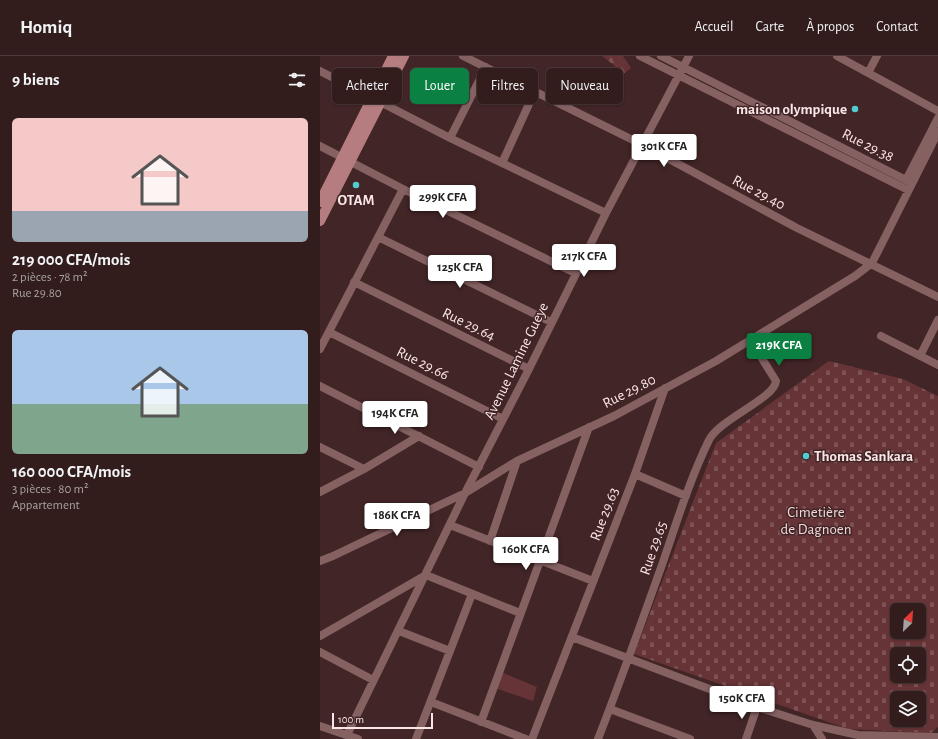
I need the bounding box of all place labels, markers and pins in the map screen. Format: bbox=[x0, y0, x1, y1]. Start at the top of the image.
place label: maison olympique bbox=[736, 102, 847, 117]
marker: maison olympique bbox=[850, 104, 860, 114]
pin: 301K CFA bbox=[623, 134, 705, 168]
marker: OTAM bbox=[351, 180, 361, 190]
pin: 299K CFA bbox=[402, 185, 484, 219]
place label: OTAM bbox=[338, 193, 374, 208]
pin: 217K CFA bbox=[543, 244, 625, 278]
pin: 125K CFA bbox=[419, 255, 501, 289]
pin: 219K CFA bbox=[738, 333, 820, 367]
pin: 194K CFA bbox=[354, 401, 436, 435]
place label: Thomas Sankara bbox=[814, 449, 913, 464]
marker: Thomas Sankara bbox=[801, 451, 811, 461]
pin: 186K CFA bbox=[356, 503, 438, 537]
pin: 160K CFA bbox=[485, 537, 567, 571]
pin: 150K CFA bbox=[701, 686, 783, 720]

